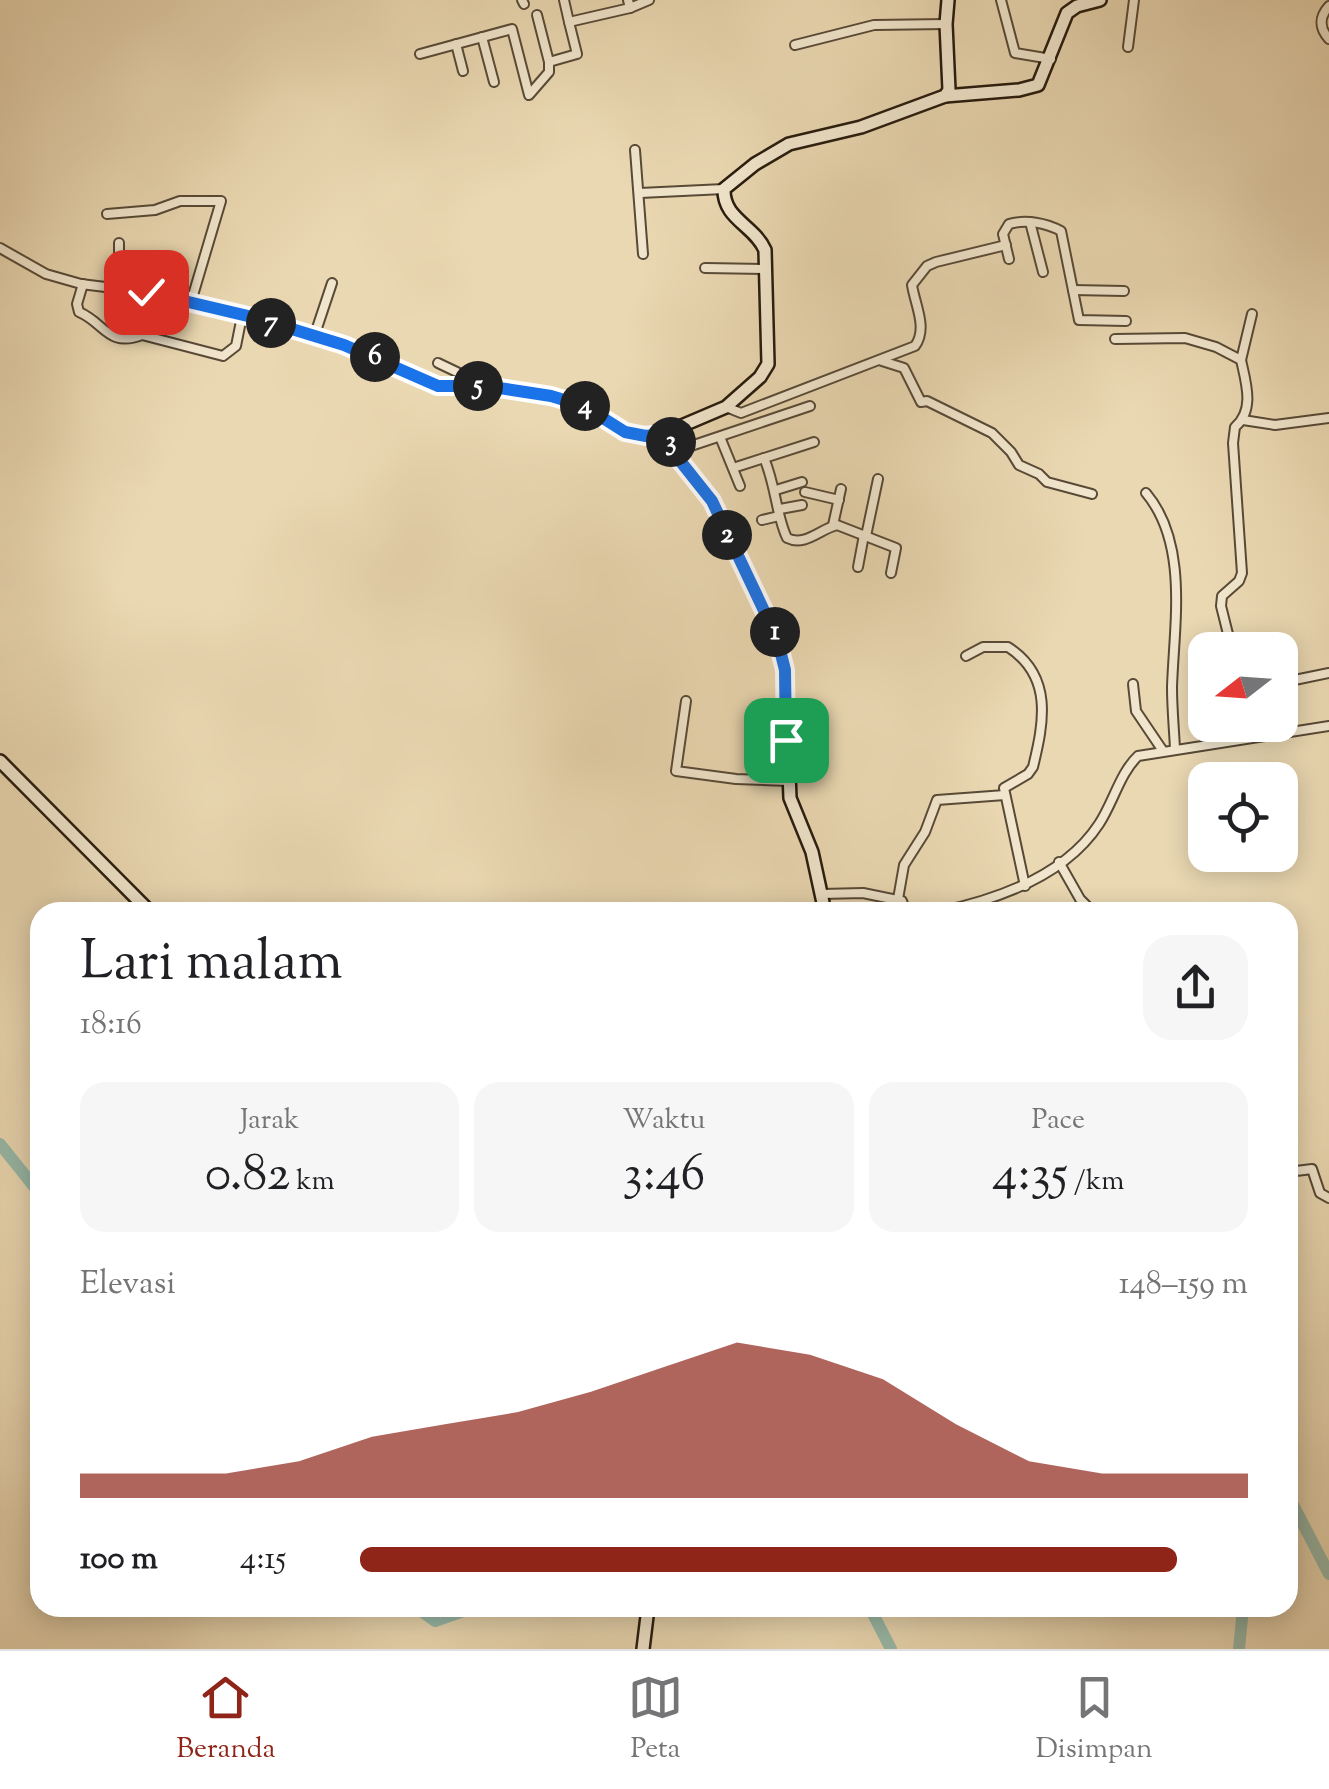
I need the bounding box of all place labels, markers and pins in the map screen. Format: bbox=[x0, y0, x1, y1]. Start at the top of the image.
pin bbox=[104, 250, 189, 335]
pin: 7 bbox=[246, 298, 296, 348]
pin: 6 bbox=[350, 332, 400, 382]
pin: 5 bbox=[453, 361, 503, 411]
pin: 4 bbox=[560, 381, 610, 431]
pin: 3 bbox=[646, 417, 696, 467]
pin: 2 bbox=[702, 510, 752, 560]
pin: 1 bbox=[750, 607, 800, 657]
pin bbox=[744, 698, 829, 783]

